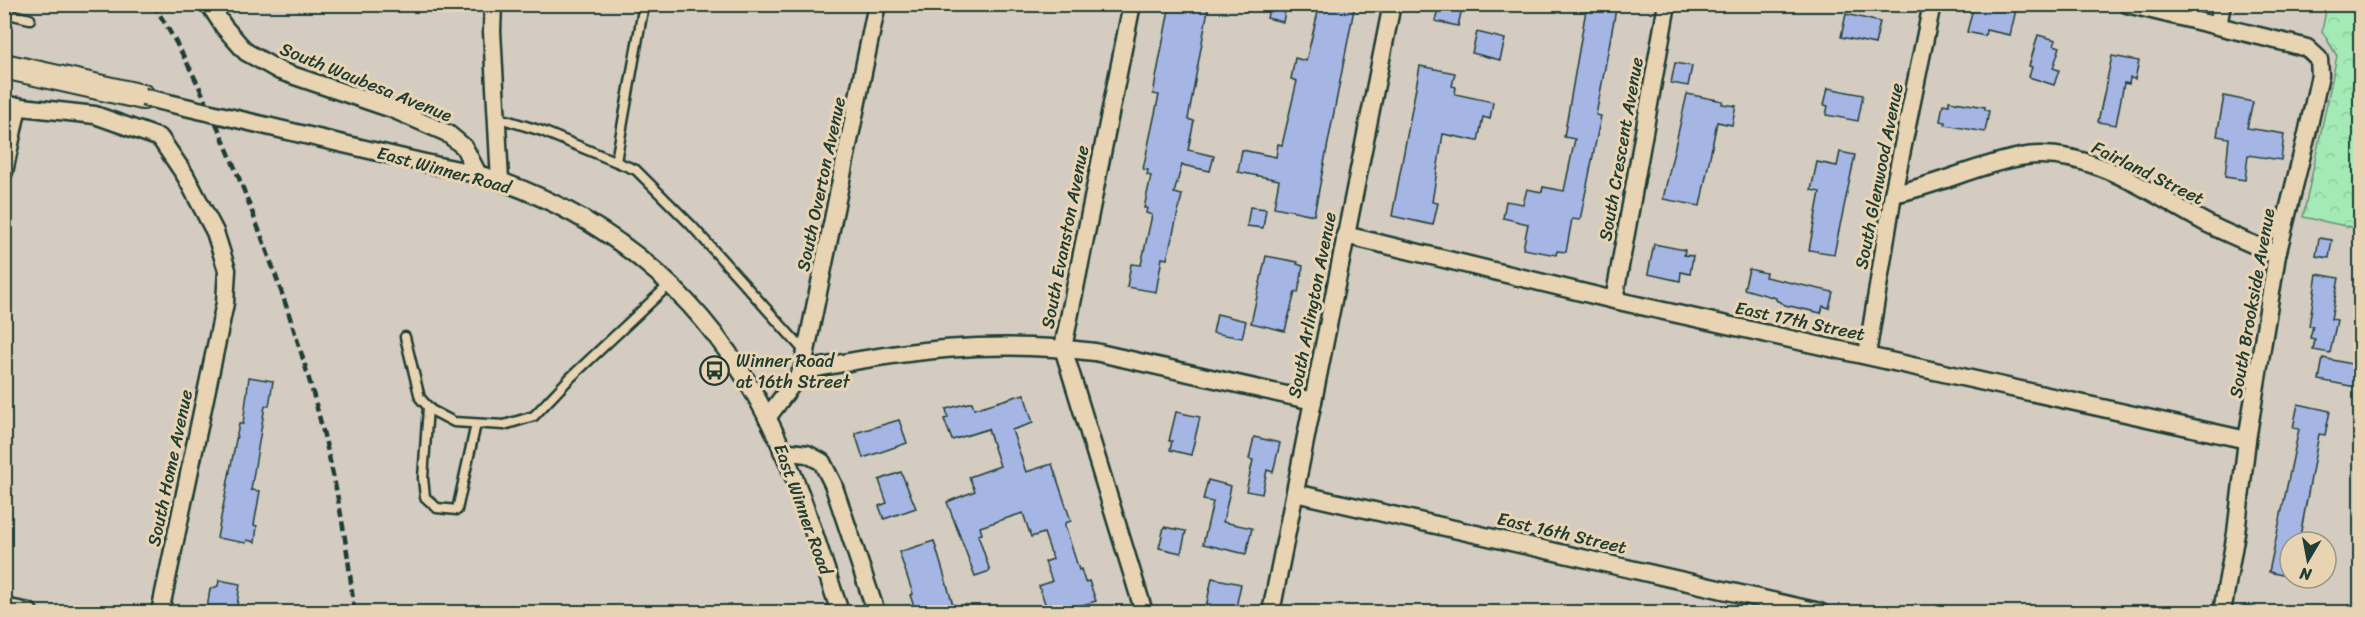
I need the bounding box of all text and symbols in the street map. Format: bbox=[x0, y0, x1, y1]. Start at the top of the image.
street label: South Waubesa Avenue bbox=[275, 33, 457, 131]
street label: South Crescent Avenue bbox=[1589, 54, 1653, 244]
street label: South Glenwood Avenue bbox=[1845, 80, 1913, 272]
street label: South Overton Avenue bbox=[787, 94, 855, 274]
street label: Fairland Street bbox=[2086, 132, 2210, 214]
street label: East Winner Road bbox=[373, 137, 516, 204]
street label: South Evanston Avenue bbox=[1032, 142, 1098, 332]
street label: South Brookside Avenue bbox=[2220, 205, 2284, 400]
street label: South Arlington Avenue bbox=[1278, 209, 1346, 401]
street label: East 17th Street bbox=[1732, 292, 1868, 350]
place label: Winner Road at 16th Street bbox=[736, 345, 851, 398]
bus stop icon: Winner Road at 16th Street bbox=[699, 355, 731, 387]
street label: South Home Avenue bbox=[138, 387, 202, 549]
street label: East Winner Road bbox=[764, 439, 842, 580]
street label: East 16th Street bbox=[1494, 503, 1630, 563]
north arrow bbox=[2278, 530, 2338, 590]
text: N bbox=[2297, 559, 2314, 590]

